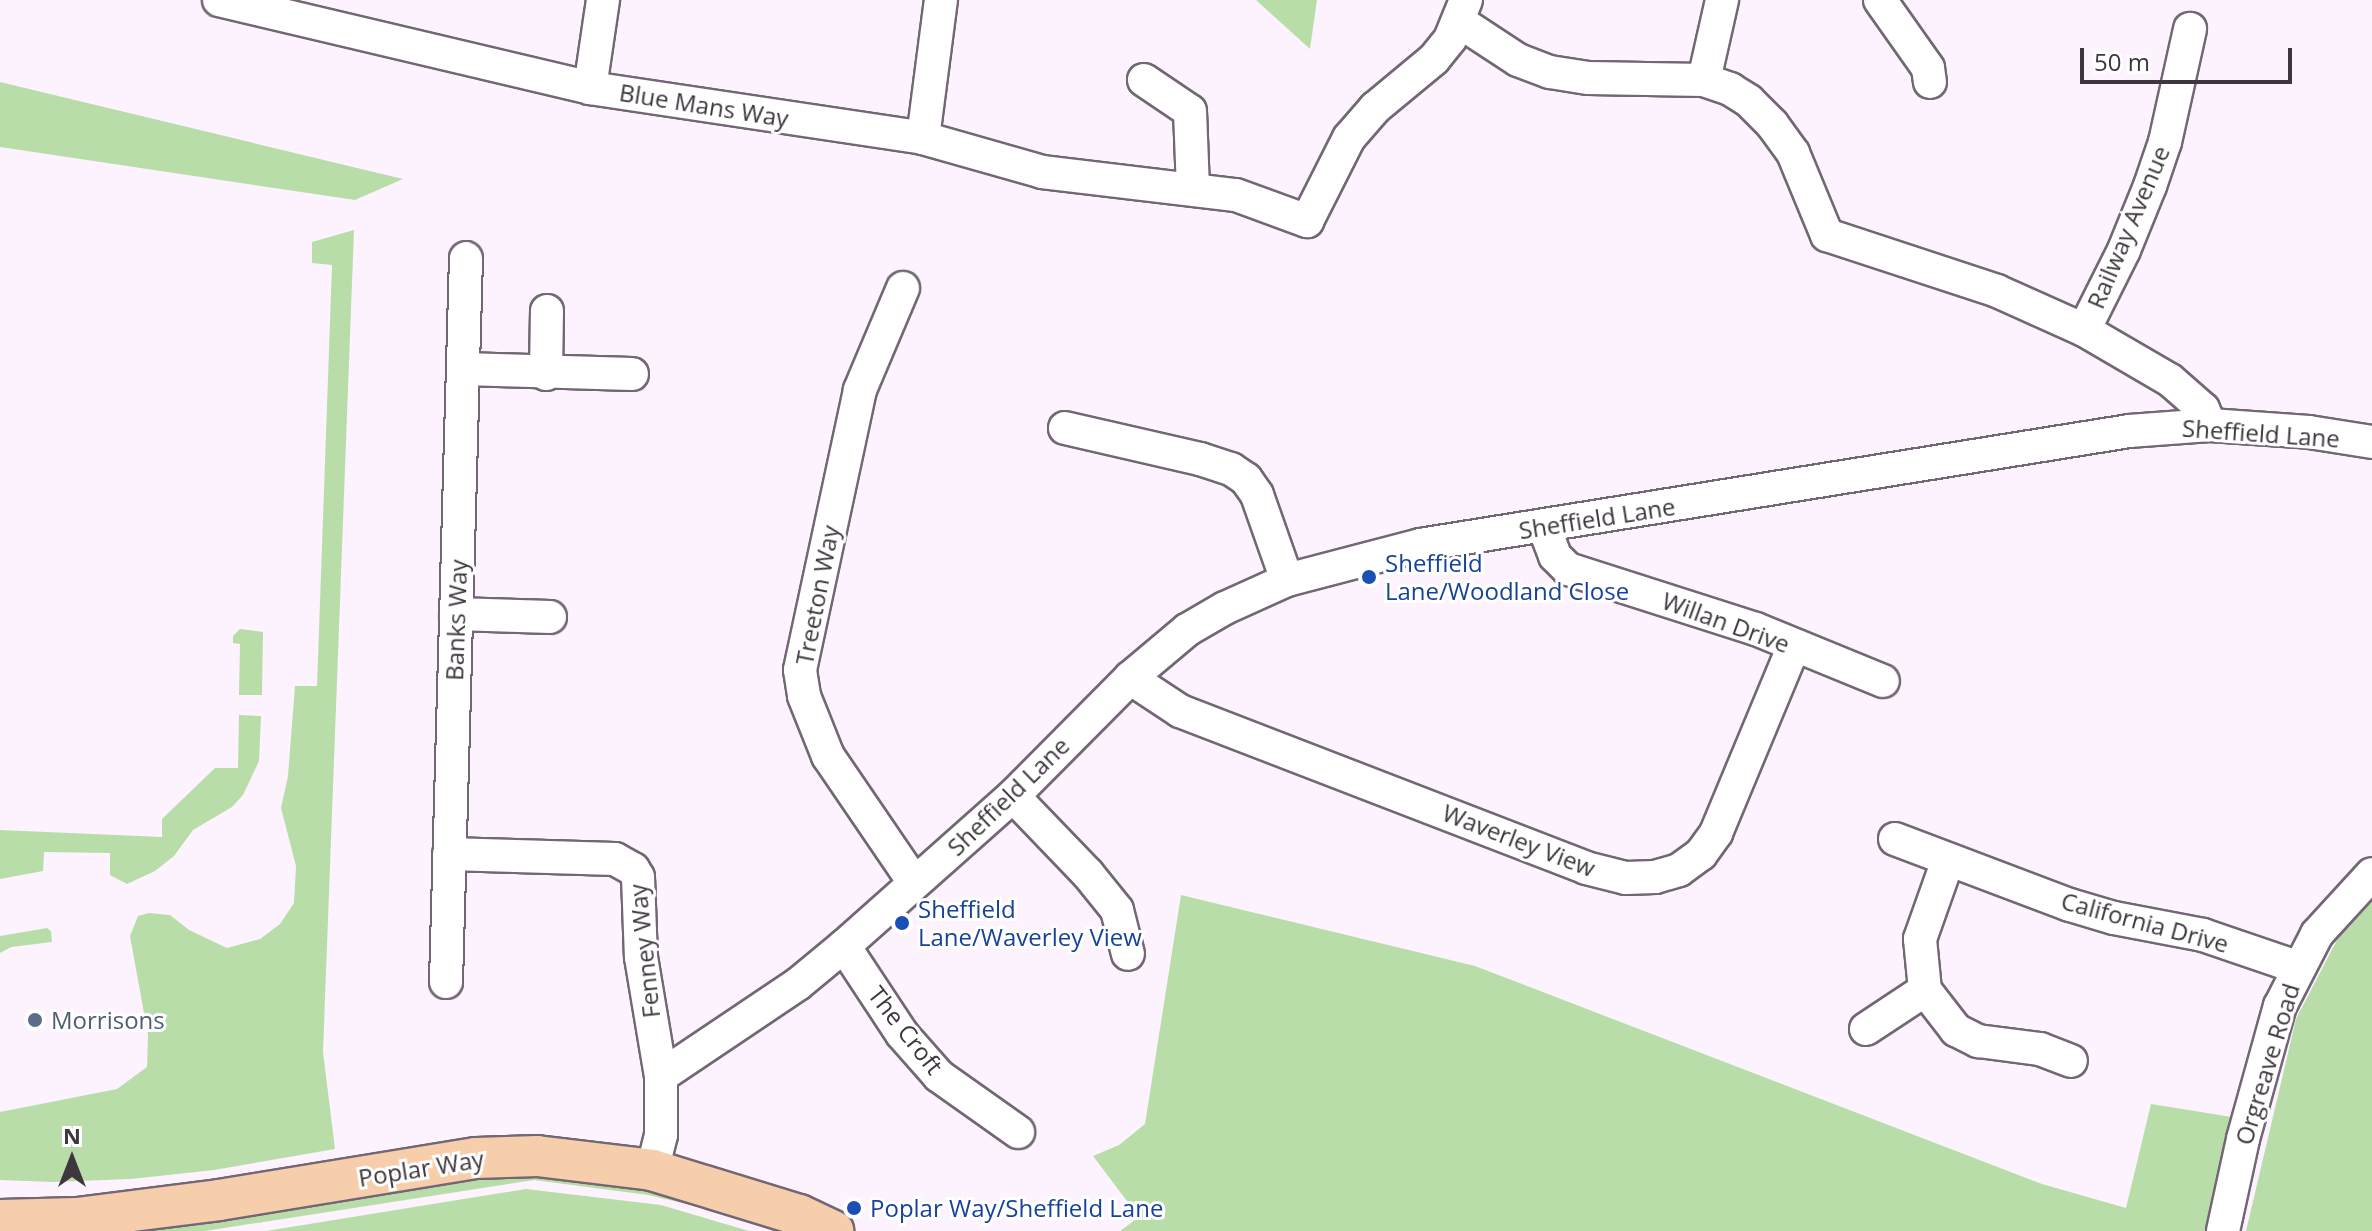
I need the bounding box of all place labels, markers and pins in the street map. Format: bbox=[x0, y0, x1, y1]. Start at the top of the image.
place label: Sheffield Lane/Woodland Close bbox=[1385, 549, 1629, 605]
marker: Sheffield Lane/Woodland Close bbox=[1360, 568, 1378, 586]
place label: Sheffield Lane/Waverley View bbox=[918, 895, 1142, 951]
marker: Sheffield Lane/Waverley View bbox=[893, 914, 911, 932]
place label: Morrisons bbox=[51, 1006, 165, 1034]
marker: Morrisons bbox=[26, 1011, 44, 1029]
place label: Poplar Way/Sheffield Lane bbox=[870, 1194, 1163, 1222]
marker: Poplar Way/Sheffield Lane bbox=[845, 1199, 863, 1217]

